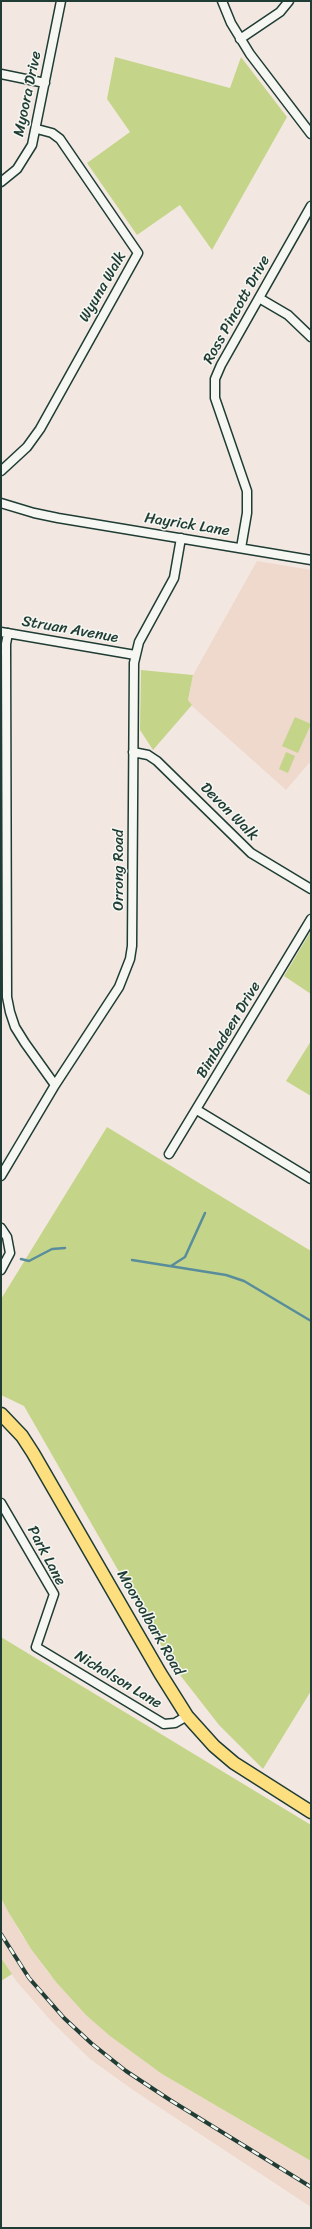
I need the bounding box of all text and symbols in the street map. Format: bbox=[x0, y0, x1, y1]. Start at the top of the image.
street label: Myoora Drive bbox=[10, 50, 46, 138]
street label: Wyuna Walk bbox=[76, 249, 130, 325]
street label: Ross Pincott Drive bbox=[200, 253, 274, 367]
street label: Hayrick Lane bbox=[143, 509, 231, 541]
street label: Struan Avenue bbox=[20, 613, 120, 647]
street label: Devon Walk bbox=[196, 779, 262, 845]
street label: Orrong Road bbox=[110, 829, 128, 911]
street label: Bimbadeen Drive bbox=[193, 978, 265, 1082]
street label: Park Lane bbox=[23, 1523, 69, 1589]
street label: Mooroolbark Road bbox=[113, 1567, 187, 1679]
street label: Nicholson Lane bbox=[71, 1647, 165, 1713]

